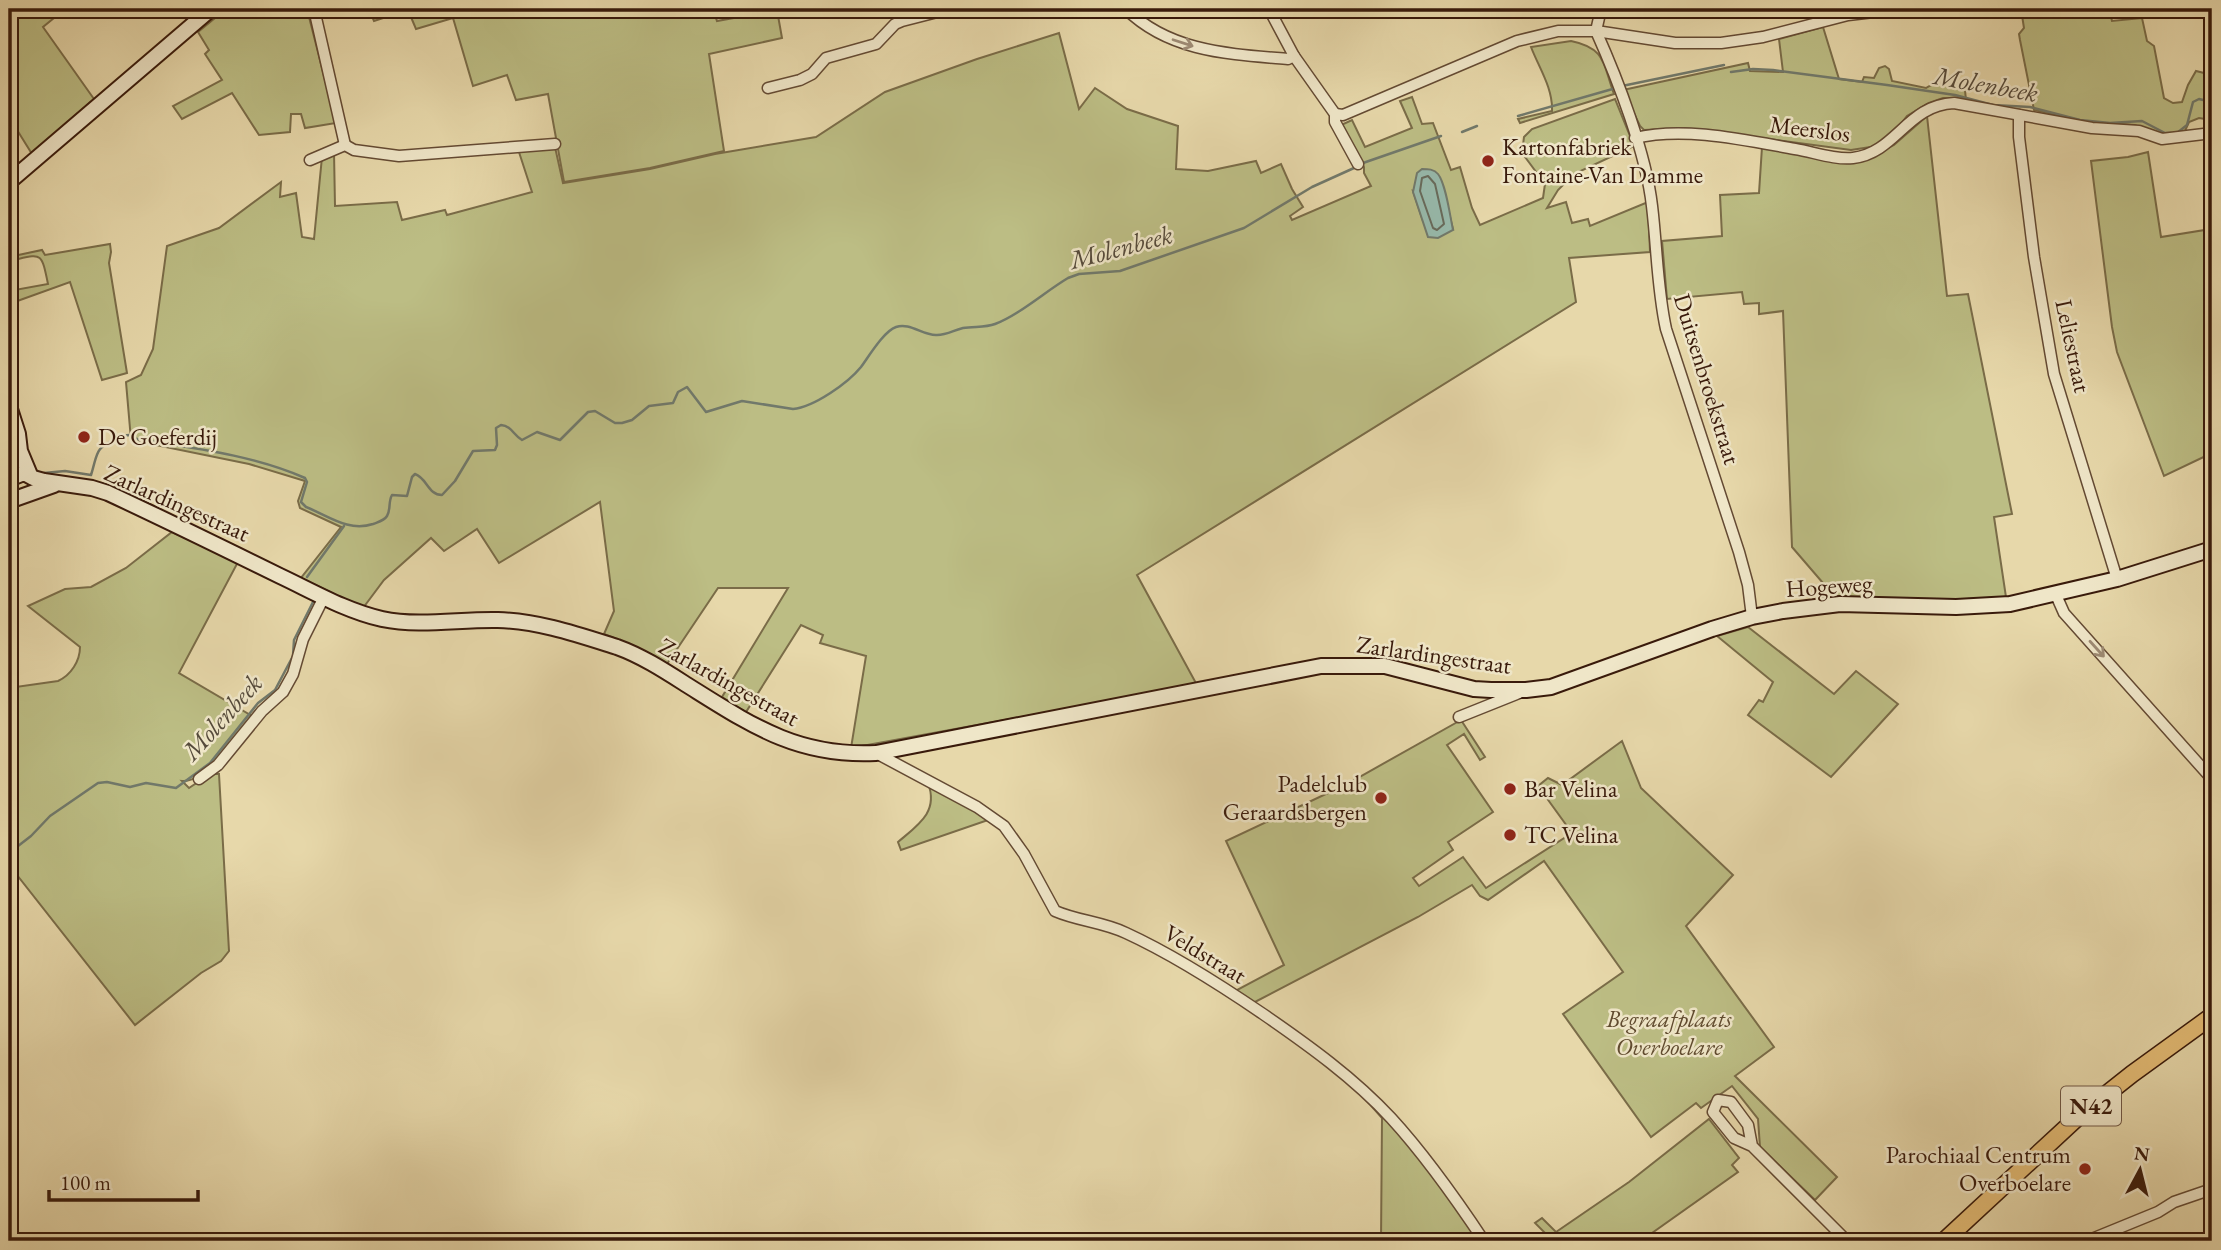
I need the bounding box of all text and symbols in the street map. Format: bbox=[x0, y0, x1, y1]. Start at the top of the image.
one-way arrow bbox=[1172, 38, 1194, 51]
water label: Molenbeek bbox=[1929, 58, 2041, 110]
street label: Meerslos bbox=[1768, 108, 1852, 149]
place label: Kartonfabriek Fontaine-Van Damme bbox=[1502, 131, 1703, 190]
marker: Kartonfabriek Fontaine-Van Damme bbox=[1480, 153, 1496, 169]
water label: Molenbeek bbox=[1064, 217, 1176, 278]
street label: Duitsenbroekstraat bbox=[1667, 290, 1748, 468]
street label: Leliestraat bbox=[2049, 297, 2099, 396]
place label: De Goeferdij bbox=[98, 421, 217, 452]
marker: De Goeferdij bbox=[76, 429, 92, 445]
street label: Zarlardingestraat bbox=[100, 457, 255, 549]
street label: Hogeweg bbox=[1785, 567, 1874, 604]
street label: Zarlardingestraat bbox=[1355, 628, 1514, 681]
street label: Zarlardingestraat bbox=[654, 630, 805, 733]
one-way arrow bbox=[2088, 640, 2105, 657]
water label: Molenbeek bbox=[173, 666, 270, 769]
place label: Padelclub Geraardsbergen bbox=[1223, 768, 1367, 827]
place label: Bar Velina bbox=[1524, 773, 1618, 804]
marker: Bar Velina bbox=[1502, 781, 1518, 797]
marker: Padelclub Geraardsbergen bbox=[1373, 790, 1389, 806]
place label: TC Velina bbox=[1524, 819, 1619, 850]
marker: TC Velina bbox=[1502, 827, 1518, 843]
street label: Veldstraat bbox=[1158, 917, 1253, 991]
park label: Begraafplaats Overboelare bbox=[1605, 1003, 1732, 1062]
road number: N42 bbox=[2061, 1086, 2121, 1126]
north arrow bbox=[2106, 1134, 2176, 1204]
place label: Parochiaal Centrum Overboelare bbox=[1886, 1139, 2071, 1198]
text: N bbox=[2133, 1140, 2152, 1167]
scale bar bbox=[49, 1159, 198, 1203]
marker: Parochiaal Centrum Overboelare bbox=[2077, 1161, 2093, 1177]
text: 100 m bbox=[60, 1169, 111, 1196]

